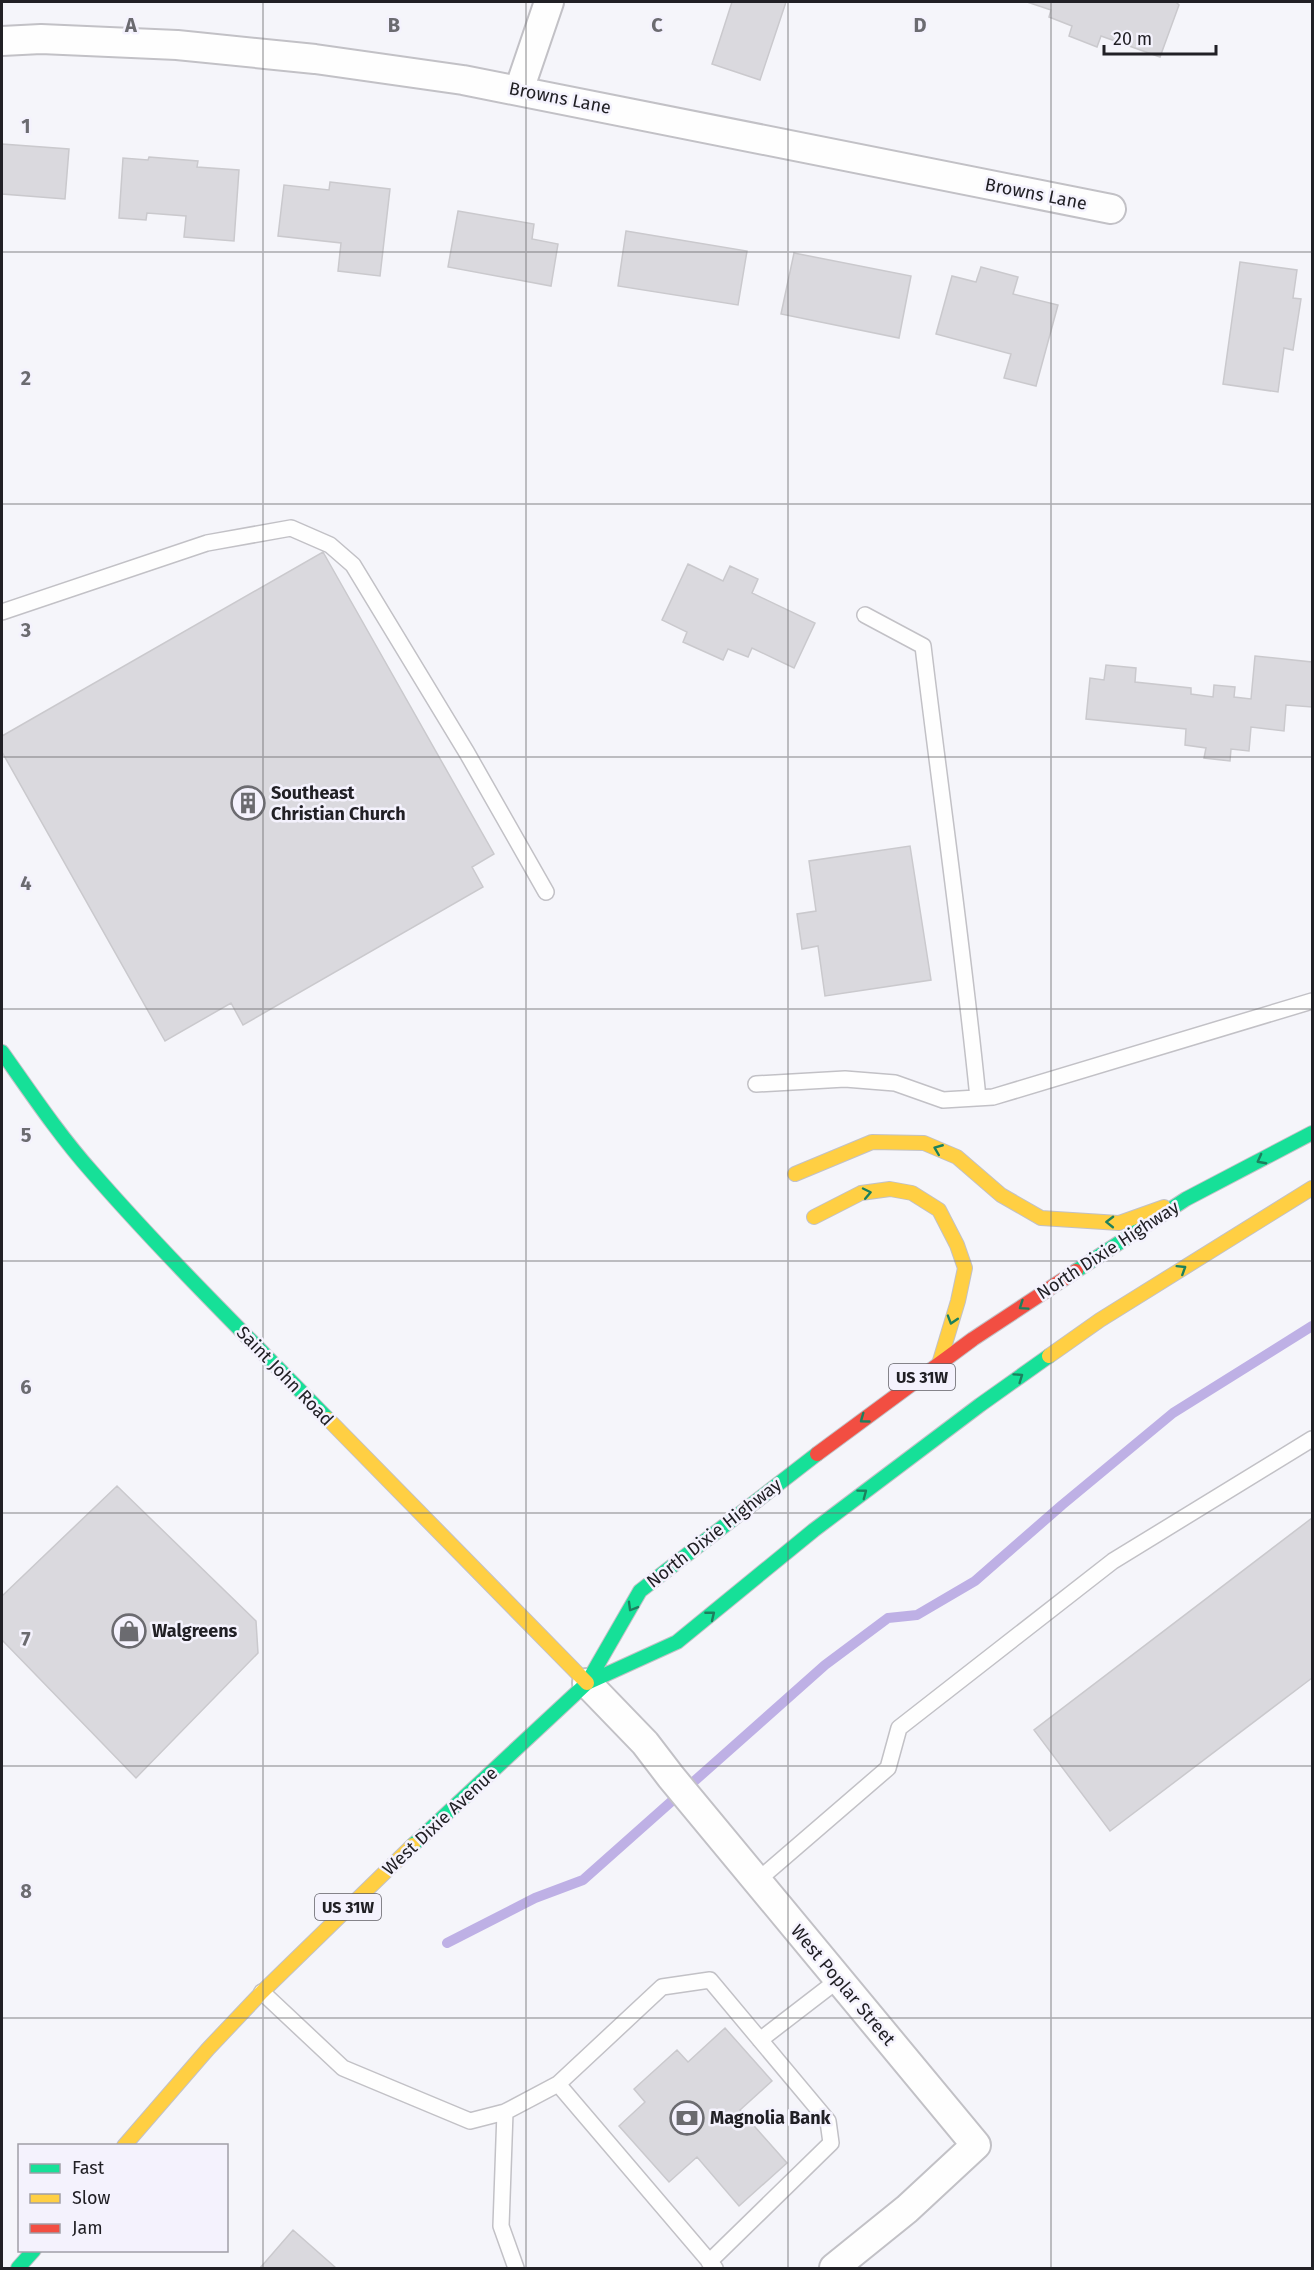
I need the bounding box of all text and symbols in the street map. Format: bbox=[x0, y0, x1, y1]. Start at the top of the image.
text: A bbox=[124, 13, 138, 37]
text: B bbox=[388, 13, 400, 37]
text: C bbox=[651, 13, 663, 37]
text: D bbox=[913, 13, 927, 37]
scale bar bbox=[1104, 18, 1216, 56]
text: 20 m bbox=[1113, 28, 1152, 50]
street label: Browns Lane bbox=[507, 77, 613, 119]
text: 1 bbox=[21, 114, 31, 138]
street label: Browns Lane bbox=[983, 173, 1089, 215]
text: 2 bbox=[21, 366, 31, 390]
text: 3 bbox=[20, 618, 31, 642]
place label: Southeast Christian Church bbox=[271, 782, 406, 825]
building icon: Southeast Christian Church bbox=[230, 785, 266, 821]
text: 4 bbox=[20, 871, 32, 895]
text: 5 bbox=[21, 1123, 32, 1147]
one-way arrow bbox=[933, 1144, 944, 1156]
one-way arrow bbox=[1256, 1153, 1267, 1164]
one-way arrow bbox=[862, 1187, 872, 1200]
street label: North Dixie Highway bbox=[1033, 1196, 1183, 1304]
one-way arrow bbox=[1105, 1216, 1114, 1228]
one-way arrow bbox=[1176, 1265, 1186, 1277]
one-way arrow bbox=[1018, 1298, 1029, 1309]
one-way arrow bbox=[947, 1314, 959, 1325]
street label: Saint John Road bbox=[232, 1322, 338, 1430]
road number: US 31W bbox=[889, 1364, 955, 1390]
one-way arrow bbox=[1013, 1373, 1024, 1384]
text: 6 bbox=[20, 1375, 32, 1399]
one-way arrow bbox=[860, 1412, 871, 1423]
street label: North Dixie Highway bbox=[642, 1473, 786, 1592]
one-way arrow bbox=[856, 1489, 867, 1500]
one-way arrow bbox=[628, 1600, 639, 1611]
one-way arrow bbox=[704, 1611, 715, 1622]
shop icon: Walgreens bbox=[111, 1613, 147, 1649]
place label: Walgreens bbox=[152, 1620, 238, 1642]
text: 7 bbox=[21, 1627, 31, 1651]
street label: West Dixie Avenue bbox=[378, 1762, 502, 1880]
text: 8 bbox=[20, 1879, 32, 1903]
road number: US 31W bbox=[315, 1894, 381, 1920]
street label: West Poplar Street bbox=[786, 1920, 900, 2050]
bank icon: Magnolia Bank bbox=[669, 2100, 705, 2136]
place label: Magnolia Bank bbox=[710, 2107, 832, 2129]
legend bbox=[18, 2144, 228, 2252]
text: Fast bbox=[72, 2157, 105, 2179]
text: Slow bbox=[72, 2187, 111, 2209]
text: Jam bbox=[72, 2217, 103, 2239]

